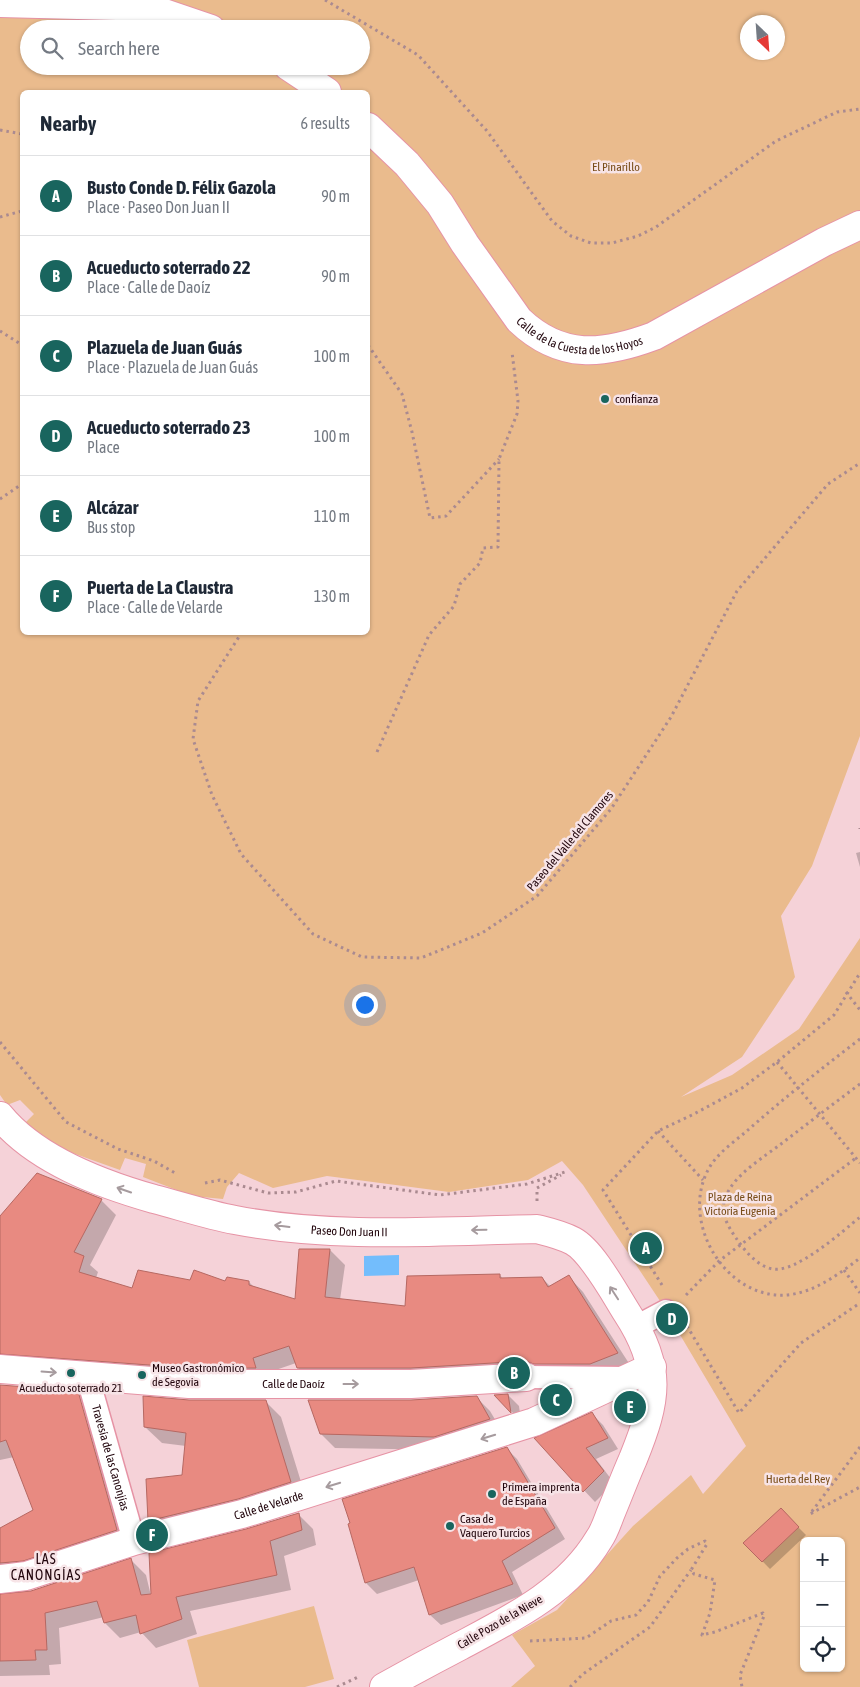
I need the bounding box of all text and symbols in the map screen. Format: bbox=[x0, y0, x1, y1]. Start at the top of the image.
north arrow bbox=[740, 15, 785, 60]
search box bbox=[20, 20, 370, 75]
icon: search bbox=[38, 34, 66, 62]
text: Search here bbox=[78, 37, 160, 59]
text: Nearby bbox=[40, 111, 96, 135]
text: 6 results bbox=[300, 114, 350, 132]
park label: El Pinarillo bbox=[592, 160, 640, 174]
text: Busto Conde D. Félix Gazola bbox=[87, 176, 276, 198]
text: A bbox=[52, 187, 60, 205]
text: 90 m bbox=[321, 187, 350, 205]
text: Place · Paseo Don Juan II bbox=[87, 198, 230, 216]
text: Acueducto soterrado 22 bbox=[87, 256, 251, 278]
text: B bbox=[52, 267, 60, 285]
text: 90 m bbox=[321, 267, 350, 285]
text: Place · Calle de Daoíz bbox=[87, 278, 210, 296]
street label: Calle de la Cuesta de los Hoyos bbox=[514, 314, 645, 357]
text: Plazuela de Juan Guás bbox=[87, 336, 242, 358]
text: C bbox=[52, 347, 60, 365]
text: 100 m bbox=[314, 347, 350, 365]
text: Place · Plazuela de Juan Guás bbox=[87, 358, 258, 376]
place label: confianza bbox=[615, 392, 658, 406]
marker: confianza bbox=[599, 393, 611, 405]
text: Acueducto soterrado 23 bbox=[87, 416, 251, 438]
text: D bbox=[52, 427, 60, 445]
text: 100 m bbox=[314, 427, 350, 445]
text: Place bbox=[87, 438, 120, 456]
text: Alcázar bbox=[87, 496, 138, 518]
text: E bbox=[53, 507, 59, 525]
text: 110 m bbox=[314, 507, 350, 525]
text: Bus stop bbox=[87, 518, 135, 536]
text: Puerta de La Claustra bbox=[87, 576, 233, 598]
text: F bbox=[53, 587, 59, 605]
text: 130 m bbox=[314, 587, 350, 605]
text: Place · Calle de Velarde bbox=[87, 598, 223, 616]
street label: Paseo del Valle del Clamores bbox=[524, 788, 616, 894]
your location bbox=[352, 992, 378, 1018]
one-way arrow bbox=[117, 1185, 132, 1194]
park label: Plaza de Reina Victoria Eugenia bbox=[704, 1190, 776, 1218]
one-way arrow bbox=[274, 1221, 290, 1231]
street label: Paseo Don Juan II bbox=[310, 1223, 388, 1239]
one-way arrow bbox=[472, 1225, 488, 1235]
pin: A bbox=[630, 1229, 662, 1267]
one-way arrow bbox=[609, 1286, 619, 1300]
pin: D bbox=[656, 1300, 688, 1338]
pin: B bbox=[498, 1354, 530, 1392]
place label: Museo Gastronómico de Segovia bbox=[152, 1361, 245, 1389]
marker: Acueducto soterrado 21 bbox=[65, 1367, 77, 1379]
one-way arrow bbox=[40, 1368, 56, 1377]
marker: Museo Gastronómico de Segovia bbox=[136, 1369, 148, 1381]
street label: Calle de Daoíz bbox=[262, 1377, 325, 1391]
one-way arrow bbox=[342, 1379, 358, 1389]
place label: Acueducto soterrado 21 bbox=[19, 1381, 123, 1395]
pin: C bbox=[540, 1381, 572, 1419]
pin: E bbox=[614, 1388, 646, 1426]
street label: Travesía de las Canonjías bbox=[89, 1403, 132, 1512]
one-way arrow bbox=[480, 1432, 496, 1442]
park label: Huerta del Rey bbox=[766, 1472, 830, 1486]
place label: Primera imprenta de España bbox=[502, 1480, 580, 1508]
one-way arrow bbox=[325, 1481, 341, 1491]
street label: Calle de Velarde bbox=[233, 1488, 305, 1523]
marker: Primera imprenta de España bbox=[486, 1488, 498, 1500]
place label: Casa de Vaquero Turcios bbox=[460, 1512, 530, 1540]
pin: F bbox=[136, 1516, 168, 1554]
marker: Casa de Vaquero Turcios bbox=[444, 1520, 456, 1532]
map controls bbox=[800, 1537, 845, 1672]
button: + bbox=[800, 1537, 845, 1582]
district label: LAS CANONGÍAS bbox=[11, 1551, 81, 1583]
button: − bbox=[800, 1582, 845, 1627]
street label: Calle Pozo de la Nieve bbox=[455, 1592, 545, 1652]
button: locate bbox=[800, 1627, 845, 1672]

